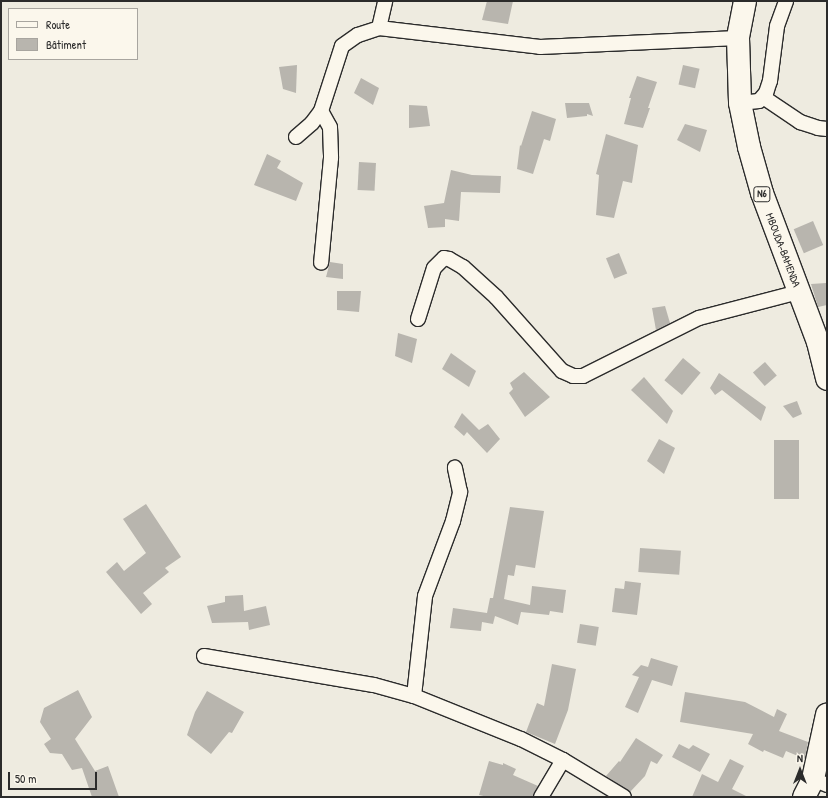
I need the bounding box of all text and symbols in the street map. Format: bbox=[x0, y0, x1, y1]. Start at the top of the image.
legend bbox=[8, 8, 138, 60]
text: Route bbox=[46, 16, 70, 33]
text: Bâtiment bbox=[46, 36, 86, 53]
road number: N6 bbox=[753, 186, 771, 202]
street label: MBOUDA-BAMENDA bbox=[763, 211, 803, 289]
north arrow bbox=[780, 750, 820, 790]
text: N bbox=[797, 751, 803, 765]
scale bar bbox=[10, 764, 99, 790]
text: 50 m bbox=[15, 770, 36, 787]

